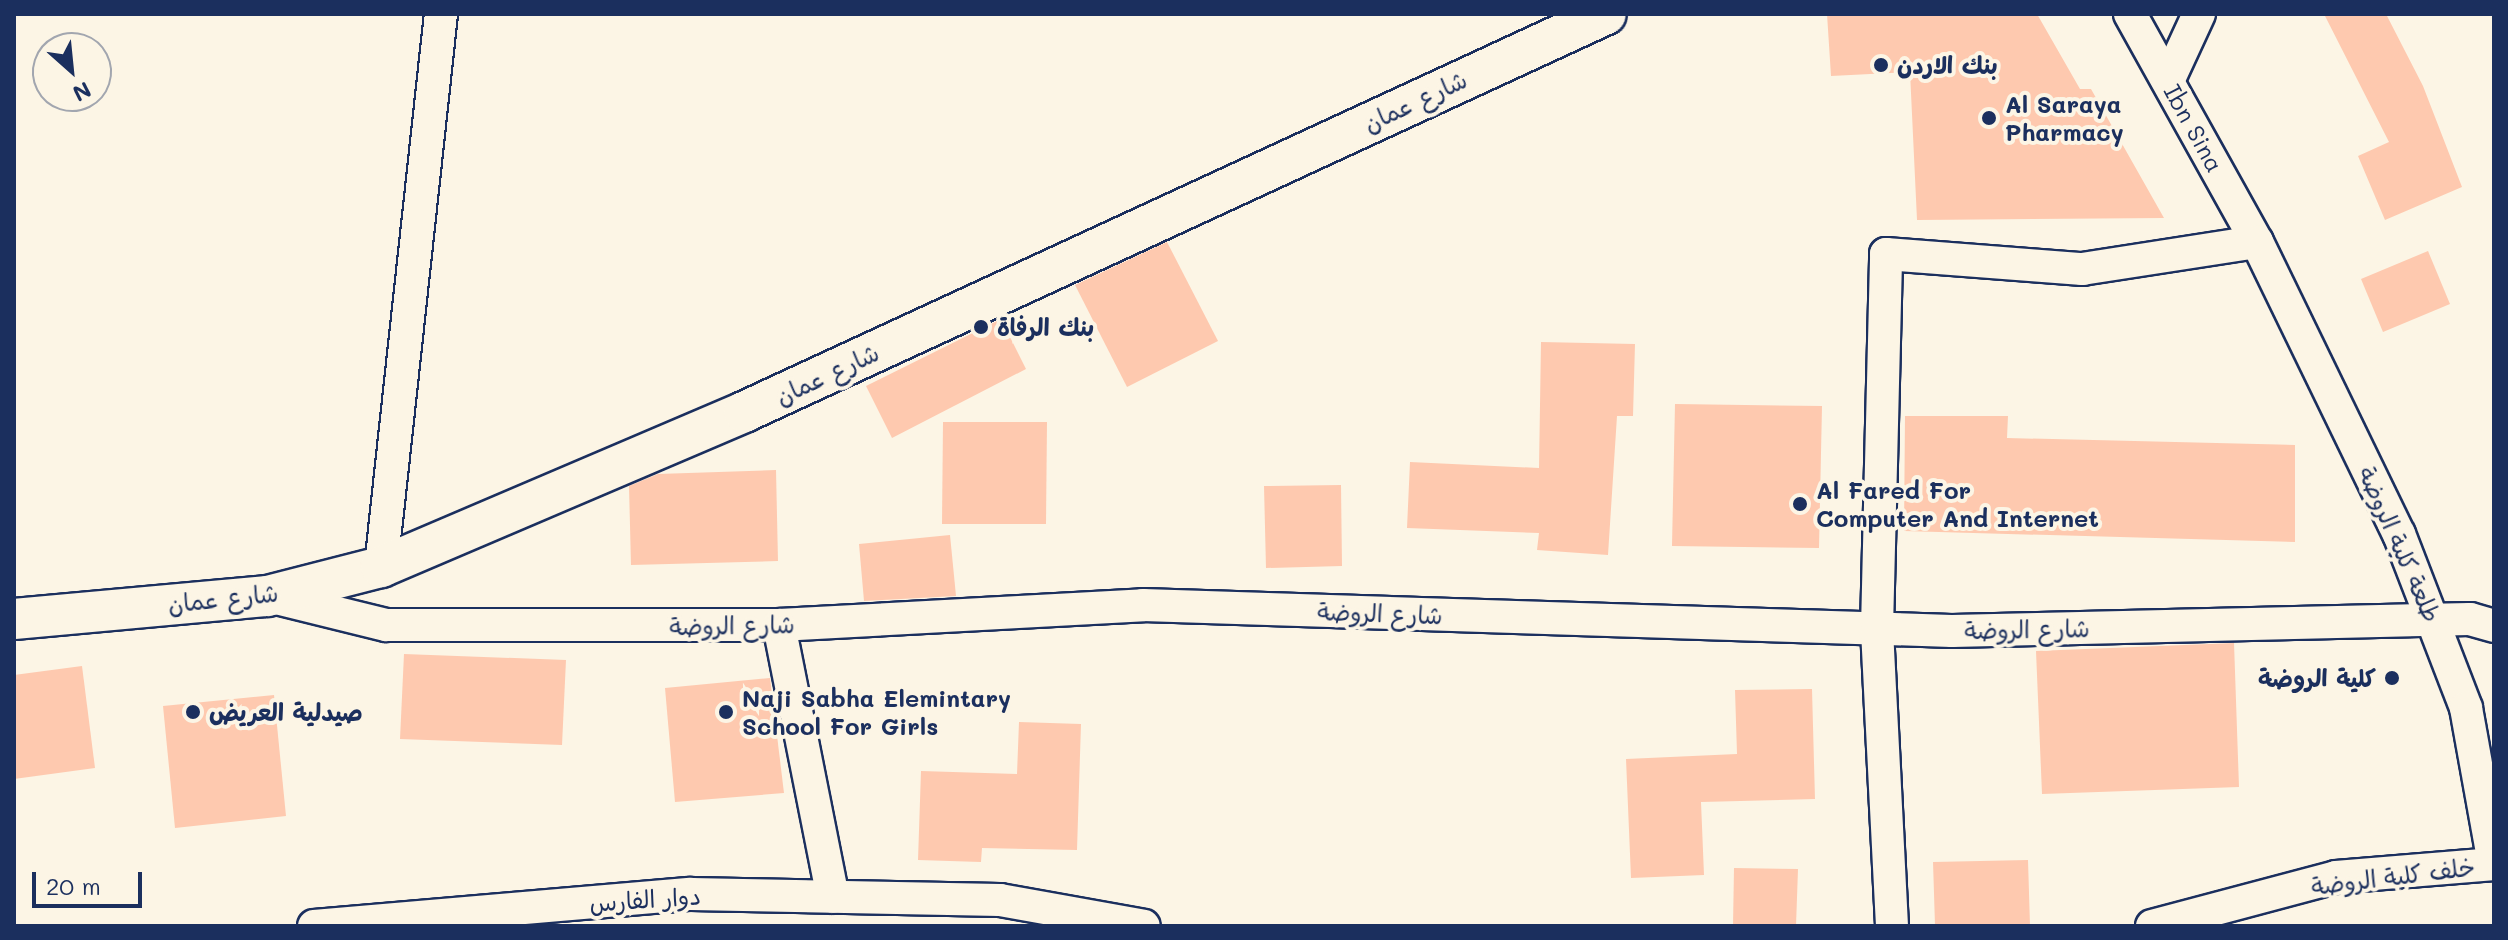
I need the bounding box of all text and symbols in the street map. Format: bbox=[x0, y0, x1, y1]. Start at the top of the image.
north arrow bbox=[32, 32, 112, 112]
place label: بنك الاردن bbox=[1897, 51, 1998, 79]
marker: بنك الاردن bbox=[1872, 56, 1890, 74]
street label: شارع عمان bbox=[1359, 65, 1471, 137]
text: N bbox=[68, 75, 96, 109]
street label: Ibn Sina bbox=[2158, 79, 2230, 177]
place label: Al Saraya Pharmacy bbox=[2005, 90, 2124, 146]
marker: Al Saraya Pharmacy bbox=[1980, 109, 1998, 127]
place label: بنك الرفاة bbox=[997, 313, 1094, 341]
marker: بنك الرفاة bbox=[972, 318, 990, 336]
street label: شارع عمان bbox=[771, 338, 883, 410]
street label: طلعة كلية الروضة bbox=[2353, 462, 2447, 626]
place label: Al Fared For Computer And Internet bbox=[1816, 476, 2099, 532]
marker: Al Fared For Computer And Internet bbox=[1791, 495, 1809, 513]
street label: شارع عمان bbox=[166, 578, 280, 618]
street label: شارع الروضة bbox=[1317, 596, 1443, 630]
street label: شارع الروضة bbox=[669, 610, 795, 640]
street label: شارع الروضة bbox=[1964, 614, 2090, 644]
place label: كلية الروضة bbox=[2258, 664, 2376, 692]
marker: كلية الروضة bbox=[2383, 669, 2401, 687]
place label: Naji Sabha Elemintary School For Girls bbox=[742, 684, 1011, 740]
place label: صيدلية العريض bbox=[209, 698, 363, 726]
marker: صيدلية العريض bbox=[184, 703, 202, 721]
marker: Naji Sabha Elemintary School For Girls bbox=[717, 703, 735, 721]
street label: خلف كلية الروضة bbox=[2309, 852, 2477, 900]
scale bar bbox=[36, 856, 146, 906]
text: 20 m bbox=[46, 870, 101, 901]
street label: دوار الفارس bbox=[588, 881, 702, 917]

